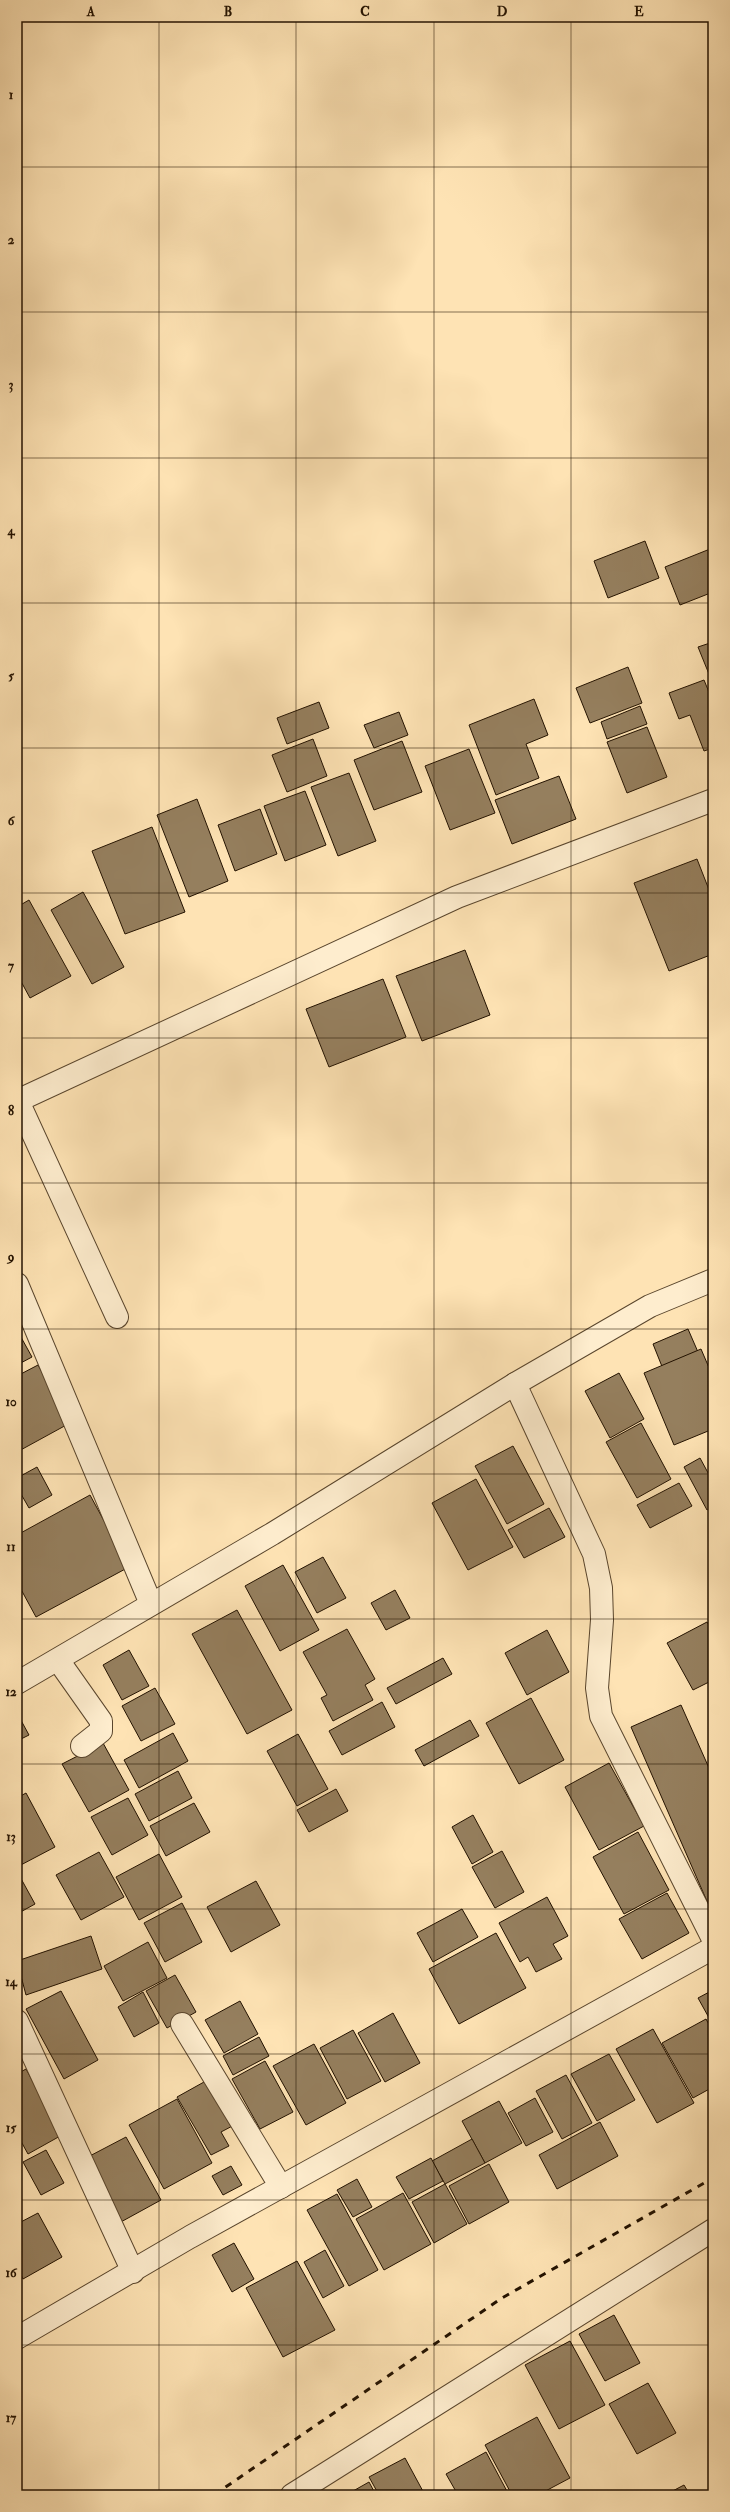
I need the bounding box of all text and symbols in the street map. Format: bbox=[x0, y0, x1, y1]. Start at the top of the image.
text: A bbox=[86, 4, 96, 20]
text: B bbox=[224, 4, 232, 20]
text: C bbox=[360, 4, 370, 20]
text: D bbox=[497, 4, 508, 20]
text: E bbox=[634, 4, 644, 20]
text: 1 bbox=[9, 87, 14, 103]
text: 2 bbox=[8, 232, 15, 248]
text: 3 bbox=[9, 377, 14, 393]
text: 4 bbox=[6, 523, 15, 539]
text: 5 bbox=[8, 668, 14, 684]
text: 6 bbox=[8, 813, 16, 829]
text: 7 bbox=[8, 958, 15, 974]
text: 8 bbox=[8, 1103, 14, 1119]
text: 9 bbox=[6, 1249, 15, 1265]
text: 10 bbox=[5, 1394, 17, 1410]
text: 11 bbox=[6, 1539, 16, 1555]
text: 12 bbox=[5, 1684, 17, 1700]
text: 13 bbox=[6, 1829, 16, 1845]
text: 14 bbox=[5, 1974, 18, 1990]
text: 15 bbox=[6, 2120, 16, 2136]
text: 16 bbox=[5, 2265, 18, 2281]
text: 17 bbox=[6, 2410, 17, 2426]

